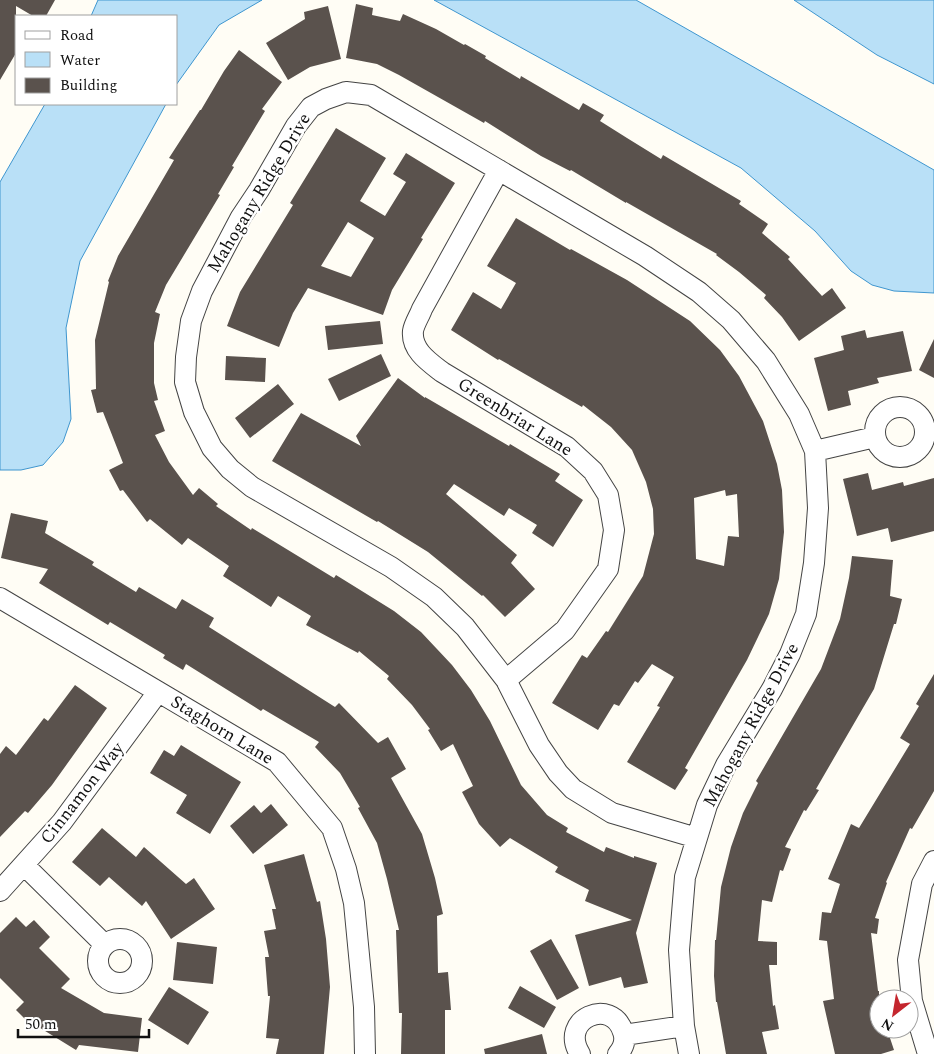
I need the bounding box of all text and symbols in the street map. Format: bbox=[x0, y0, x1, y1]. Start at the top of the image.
legend bbox=[15, 15, 178, 105]
text: Road bbox=[60, 24, 94, 47]
text: Water bbox=[60, 49, 100, 72]
text: Building bbox=[60, 74, 117, 97]
street label: Mahogany Ridge Drive bbox=[200, 108, 318, 278]
street label: Greenbriar Lane bbox=[452, 371, 578, 463]
street label: Mahogany Ridge Drive bbox=[696, 638, 806, 812]
street label: Staghorn Lane bbox=[165, 689, 279, 771]
street label: Cinnamon Way bbox=[33, 735, 131, 850]
north arrow bbox=[869, 989, 919, 1039]
scale bar bbox=[18, 1006, 149, 1038]
text: 50 m bbox=[25, 1013, 57, 1036]
text: N bbox=[877, 1013, 898, 1037]

